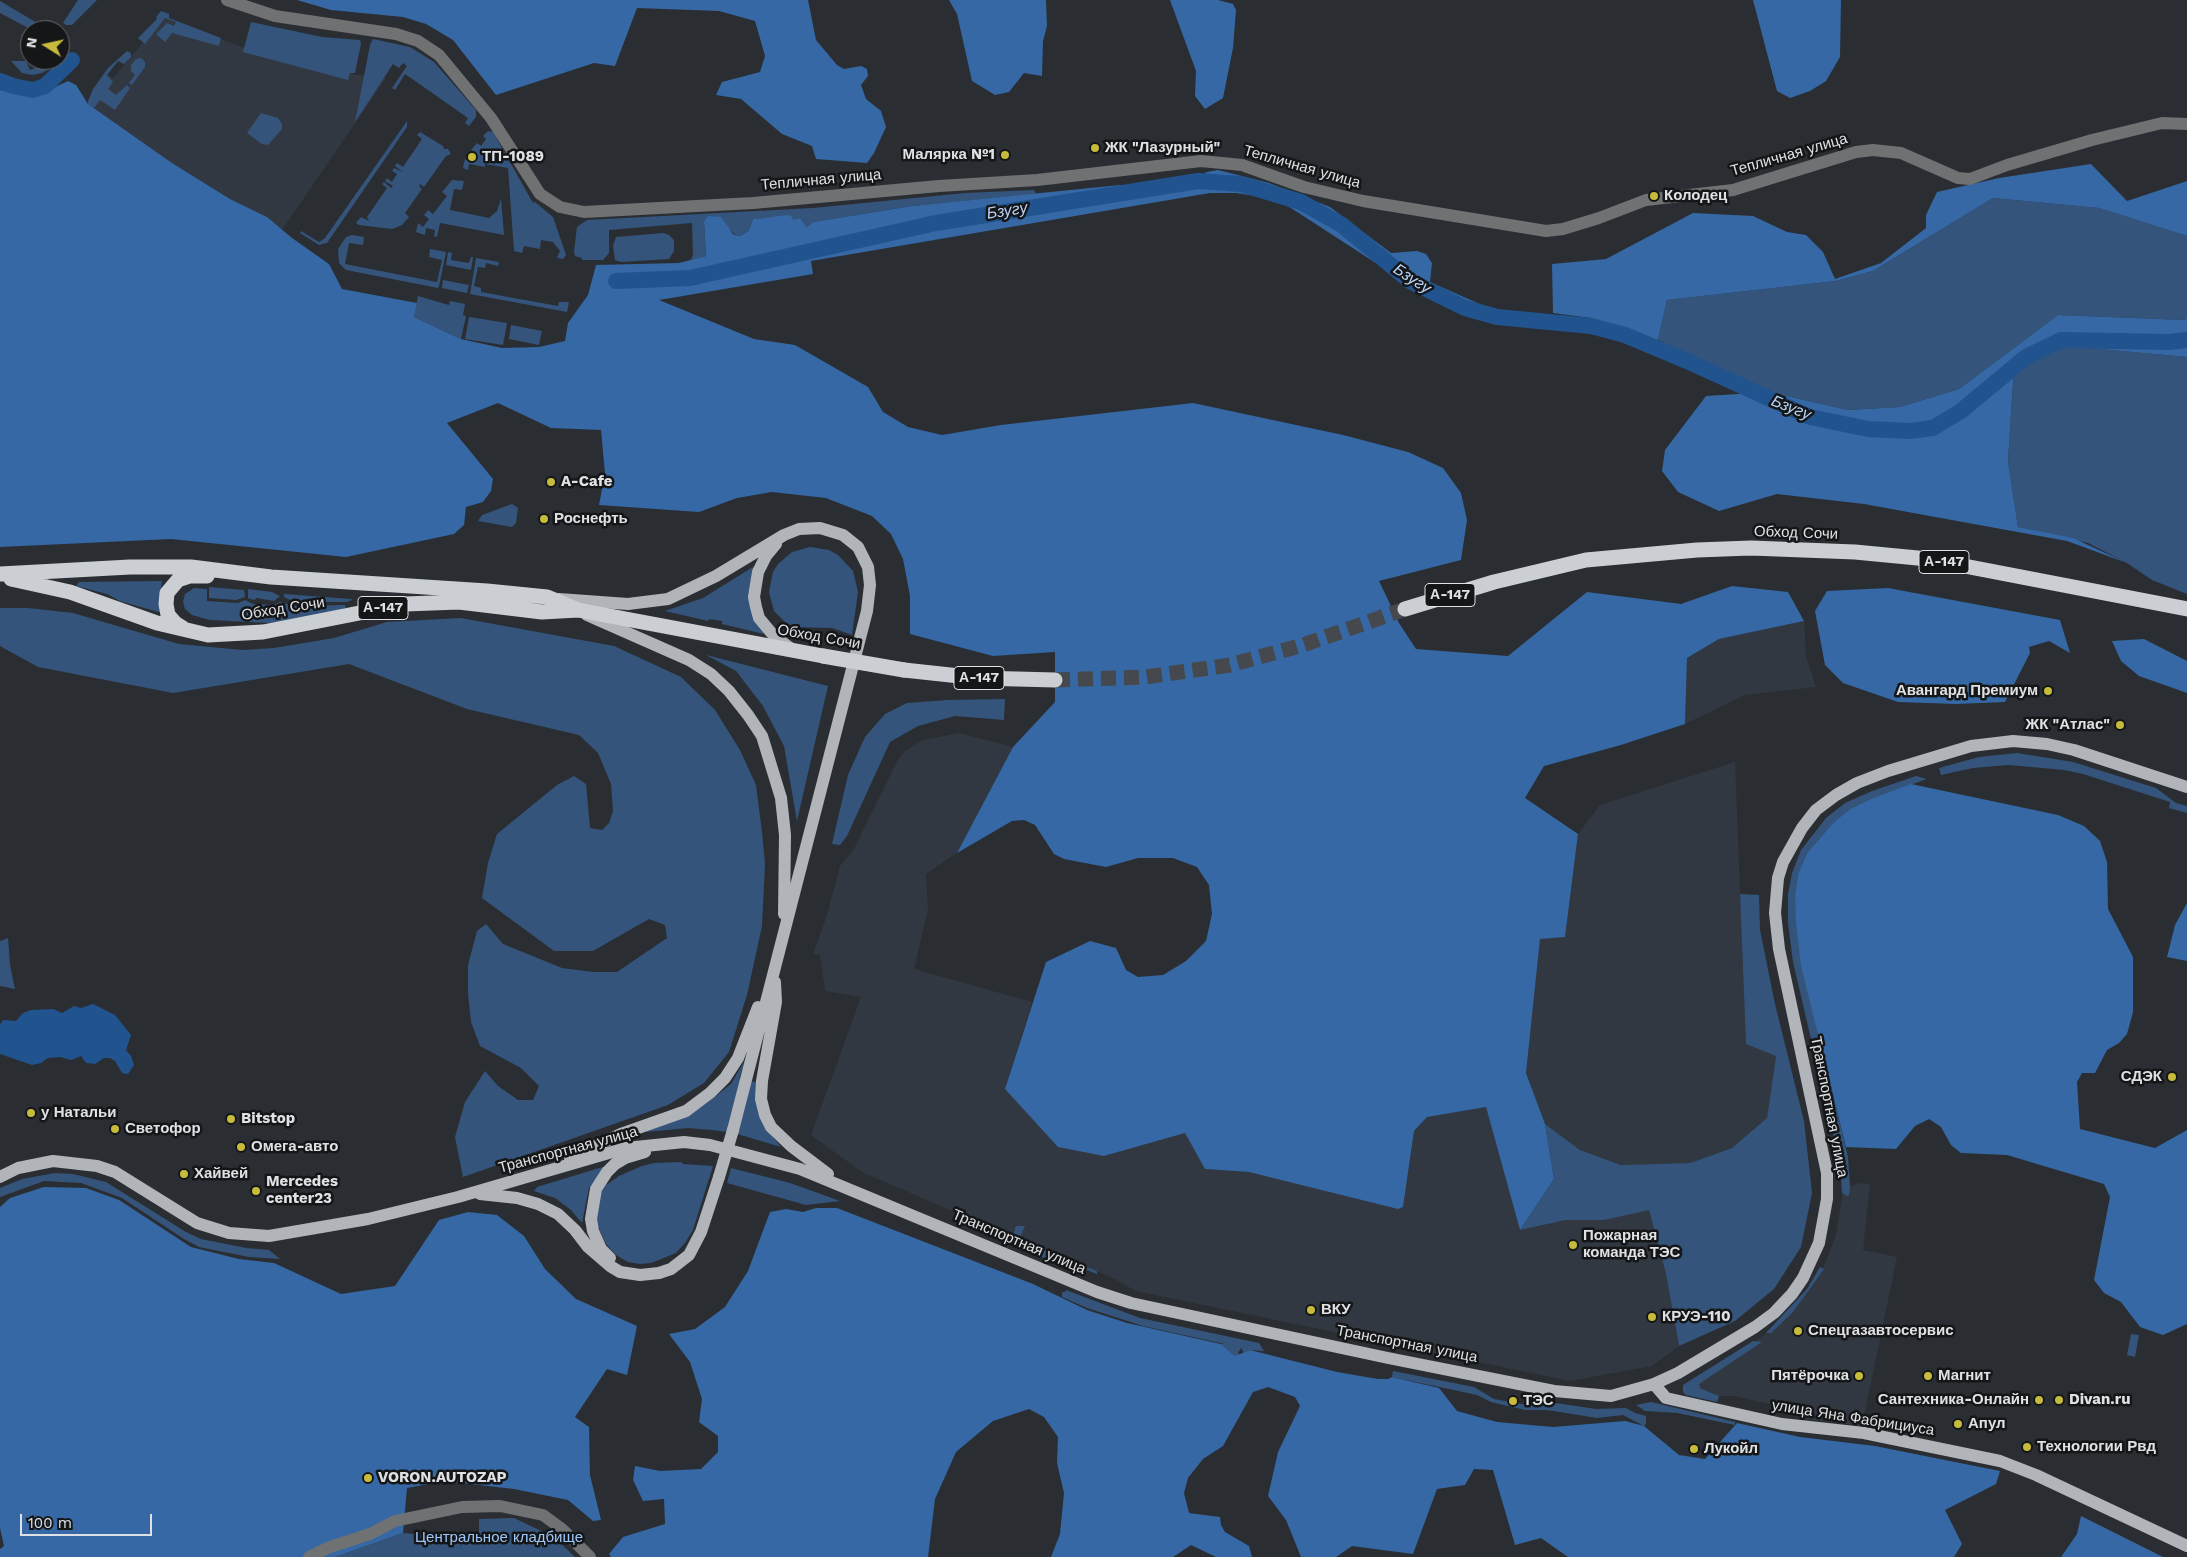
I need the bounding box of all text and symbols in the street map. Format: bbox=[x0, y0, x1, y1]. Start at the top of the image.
north arrow bbox=[20, 20, 70, 70]
text: N bbox=[22, 36, 40, 49]
street label: Тепличная улица bbox=[1728, 130, 1850, 180]
place label: ЖК "Лазурный" bbox=[1105, 139, 1220, 157]
marker: ЖК "Лазурный" bbox=[1089, 142, 1101, 154]
street label: Тепличная улица bbox=[1241, 142, 1363, 192]
place label: Малярка №1 bbox=[902, 146, 995, 164]
place label: ТП-1089 bbox=[482, 148, 544, 166]
marker: Малярка №1 bbox=[999, 149, 1011, 161]
marker: ТП-1089 bbox=[466, 151, 478, 163]
street label: Тепличная улица bbox=[760, 166, 882, 194]
place label: Колодец bbox=[1664, 187, 1727, 205]
marker: Колодец bbox=[1648, 190, 1660, 202]
water label: Бзугу bbox=[985, 198, 1029, 224]
water label: Бзугу bbox=[1389, 260, 1435, 298]
water label: Бзугу bbox=[1768, 391, 1814, 425]
place label: A-Cafe bbox=[561, 473, 612, 491]
marker: A-Cafe bbox=[545, 476, 557, 488]
place label: Роснефть bbox=[554, 510, 628, 528]
marker: Роснефть bbox=[538, 513, 550, 525]
street label: Обход Сочи bbox=[1754, 523, 1838, 543]
road number: А-147 bbox=[1919, 550, 1969, 574]
road number: А-147 bbox=[1425, 584, 1475, 606]
street label: Обход Сочи bbox=[240, 594, 326, 624]
road number: А-147 bbox=[358, 596, 408, 620]
street label: Обход Сочи bbox=[776, 621, 862, 653]
road number: А-147 bbox=[954, 666, 1004, 690]
place label: Авангард Премиум bbox=[1896, 682, 2038, 700]
marker: Авангард Премиум bbox=[2042, 685, 2054, 697]
place label: ЖК "Атлас" bbox=[2026, 716, 2110, 734]
marker: ЖК "Атлас" bbox=[2114, 719, 2126, 731]
street label: Транспортная улица bbox=[1807, 1035, 1851, 1179]
place label: СДЭК bbox=[2121, 1068, 2162, 1086]
marker: СДЭК bbox=[2166, 1071, 2178, 1083]
place label: у Натальи bbox=[41, 1104, 116, 1122]
marker: у Натальи bbox=[25, 1107, 37, 1119]
place label: Bitstop bbox=[241, 1110, 295, 1128]
marker: Bitstop bbox=[225, 1113, 237, 1125]
place label: Светофор bbox=[125, 1120, 201, 1138]
marker: Светофор bbox=[109, 1123, 121, 1135]
street label: Транспортная улица bbox=[496, 1123, 640, 1177]
place label: Омега-авто bbox=[251, 1138, 338, 1156]
marker: Омега-авто bbox=[235, 1141, 247, 1153]
place label: Хайвей bbox=[194, 1165, 248, 1183]
marker: Хайвей bbox=[178, 1168, 190, 1180]
place label: Mercedes center23 bbox=[266, 1173, 338, 1208]
marker: Mercedes center23 bbox=[250, 1185, 262, 1197]
street label: Транспортная улица bbox=[950, 1206, 1088, 1278]
place label: Пожарная команда ТЭС bbox=[1583, 1227, 1680, 1262]
marker: Пожарная команда ТЭС bbox=[1567, 1239, 1579, 1251]
place label: ВКУ bbox=[1321, 1301, 1351, 1319]
marker: ВКУ bbox=[1305, 1304, 1317, 1316]
place label: КРУЭ-110 bbox=[1662, 1308, 1731, 1326]
marker: КРУЭ-110 bbox=[1646, 1311, 1658, 1323]
street label: Транспортная улица bbox=[1335, 1322, 1479, 1366]
place label: Спецгазавтосервис bbox=[1808, 1322, 1954, 1340]
marker: Спецгазавтосервис bbox=[1792, 1325, 1804, 1337]
place label: Пятёрочка bbox=[1771, 1367, 1849, 1385]
place label: Магнит bbox=[1938, 1367, 1991, 1385]
marker: Пятёрочка bbox=[1853, 1370, 1865, 1382]
marker: Магнит bbox=[1922, 1370, 1934, 1382]
place label: Сантехника-Онлайн bbox=[1878, 1391, 2029, 1409]
place label: Divan.ru bbox=[2069, 1391, 2130, 1409]
place label: ТЭС bbox=[1523, 1392, 1554, 1410]
marker: Сантехника-Онлайн bbox=[2033, 1394, 2045, 1406]
marker: Divan.ru bbox=[2053, 1394, 2065, 1406]
marker: ТЭС bbox=[1507, 1395, 1519, 1407]
street label: улица Яна Фабрициуса bbox=[1771, 1396, 1935, 1440]
place label: Апул bbox=[1968, 1415, 2006, 1433]
marker: Апул bbox=[1952, 1418, 1964, 1430]
place label: Технологии Рвд bbox=[2037, 1438, 2156, 1456]
place label: Лукойл bbox=[1704, 1440, 1758, 1458]
marker: Технологии Рвд bbox=[2021, 1441, 2033, 1453]
marker: Лукойл bbox=[1688, 1443, 1700, 1455]
place label: VORON.AUTOZAP bbox=[378, 1469, 507, 1487]
marker: VORON.AUTOZAP bbox=[362, 1472, 374, 1484]
scale bar bbox=[22, 1504, 155, 1536]
text: 100 m bbox=[28, 1514, 72, 1532]
park label: Центральное кладбище bbox=[415, 1529, 583, 1547]

